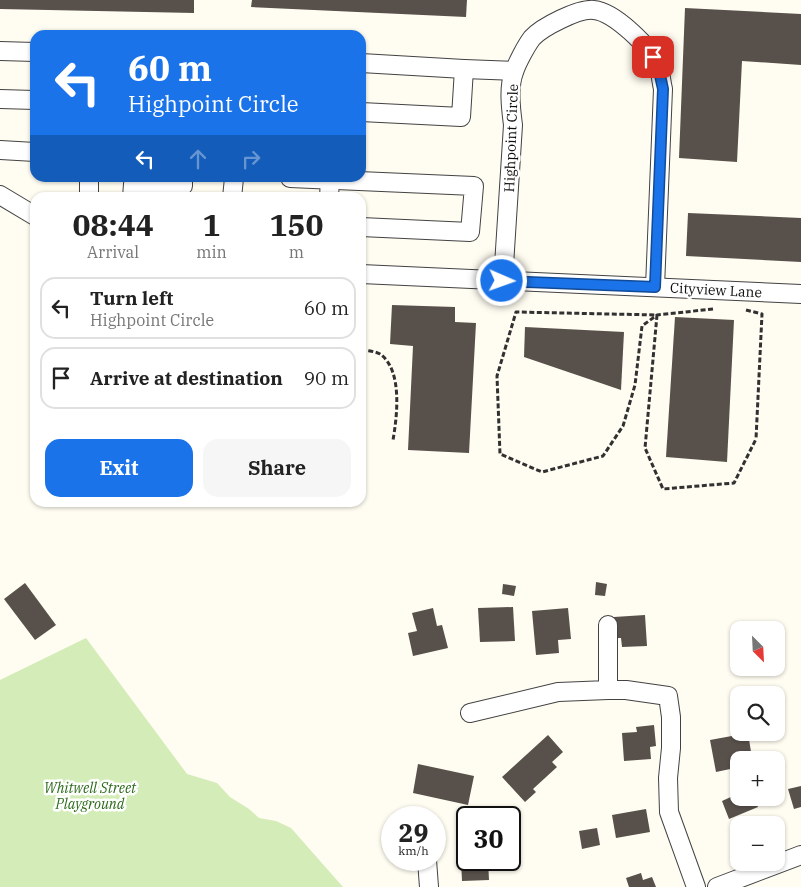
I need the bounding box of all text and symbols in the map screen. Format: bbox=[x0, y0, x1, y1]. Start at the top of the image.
pin bbox=[632, 36, 674, 78]
icon: arrive bbox=[639, 43, 667, 71]
text: 60 m bbox=[128, 45, 212, 91]
icon: left bbox=[45, 50, 110, 115]
street label: Highpoint Circle bbox=[500, 83, 522, 193]
text: Highpoint Circle bbox=[128, 89, 299, 118]
icon: left bbox=[131, 145, 159, 173]
icon: ahead bbox=[184, 145, 212, 173]
icon: right bbox=[237, 145, 265, 173]
text: 08:44 bbox=[73, 205, 154, 244]
text: 1 bbox=[203, 205, 221, 244]
text: 150 bbox=[269, 205, 323, 244]
text: Arrival bbox=[87, 242, 139, 262]
text: min bbox=[196, 242, 227, 262]
text: m bbox=[289, 242, 304, 262]
position arrow bbox=[475, 254, 527, 306]
street label: Cityview Lane bbox=[669, 279, 763, 301]
text: Turn left bbox=[90, 286, 173, 310]
icon: left bbox=[47, 294, 75, 322]
text: 60 m bbox=[304, 296, 349, 320]
text: Highpoint Circle bbox=[90, 310, 214, 330]
icon: arrive bbox=[47, 364, 75, 392]
text: Arrive at destination bbox=[90, 366, 283, 390]
text: 90 m bbox=[304, 366, 349, 390]
button: Exit bbox=[45, 439, 193, 497]
button: Share bbox=[203, 439, 351, 497]
north arrow bbox=[730, 621, 785, 676]
map controls bbox=[730, 621, 785, 871]
button: search bbox=[730, 686, 785, 741]
button: + bbox=[730, 751, 785, 806]
park label: Whitwell Street Playground bbox=[44, 779, 137, 813]
speed limit sign: 30 bbox=[456, 806, 521, 871]
text: 29 bbox=[398, 816, 429, 849]
button: − bbox=[730, 816, 785, 871]
text: km/h bbox=[398, 843, 429, 858]

